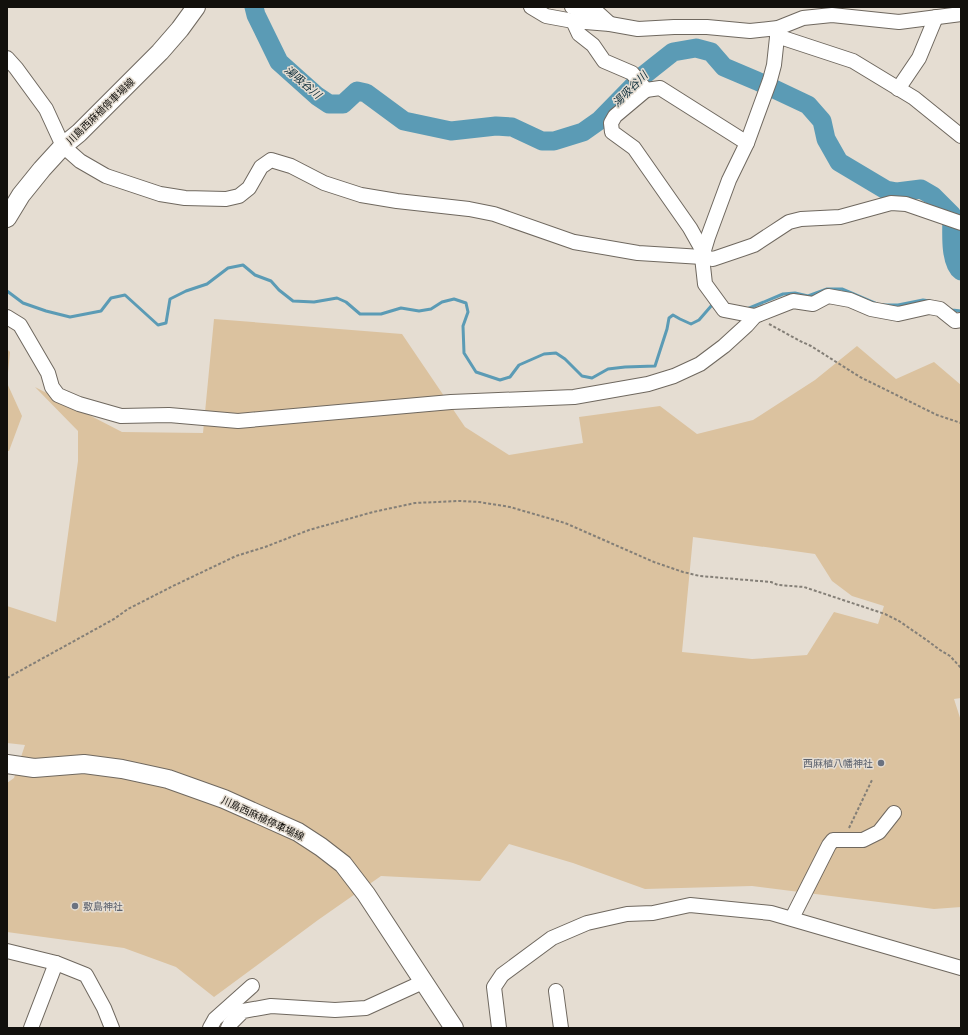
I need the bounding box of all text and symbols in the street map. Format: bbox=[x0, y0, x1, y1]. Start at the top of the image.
water label: 湯吸谷川 bbox=[282, 63, 324, 101]
water label: 湯吸谷川 bbox=[610, 68, 651, 109]
street label: 川島西麻植停車場線 bbox=[63, 75, 137, 147]
place label: 西麻植八幡神社 bbox=[803, 757, 873, 769]
marker: 西麻植八幡神社 bbox=[876, 758, 886, 768]
street label: 川島西麻植停車場線 bbox=[220, 794, 306, 842]
place label: 敷島神社 bbox=[83, 900, 123, 912]
marker: 敷島神社 bbox=[70, 901, 80, 911]

